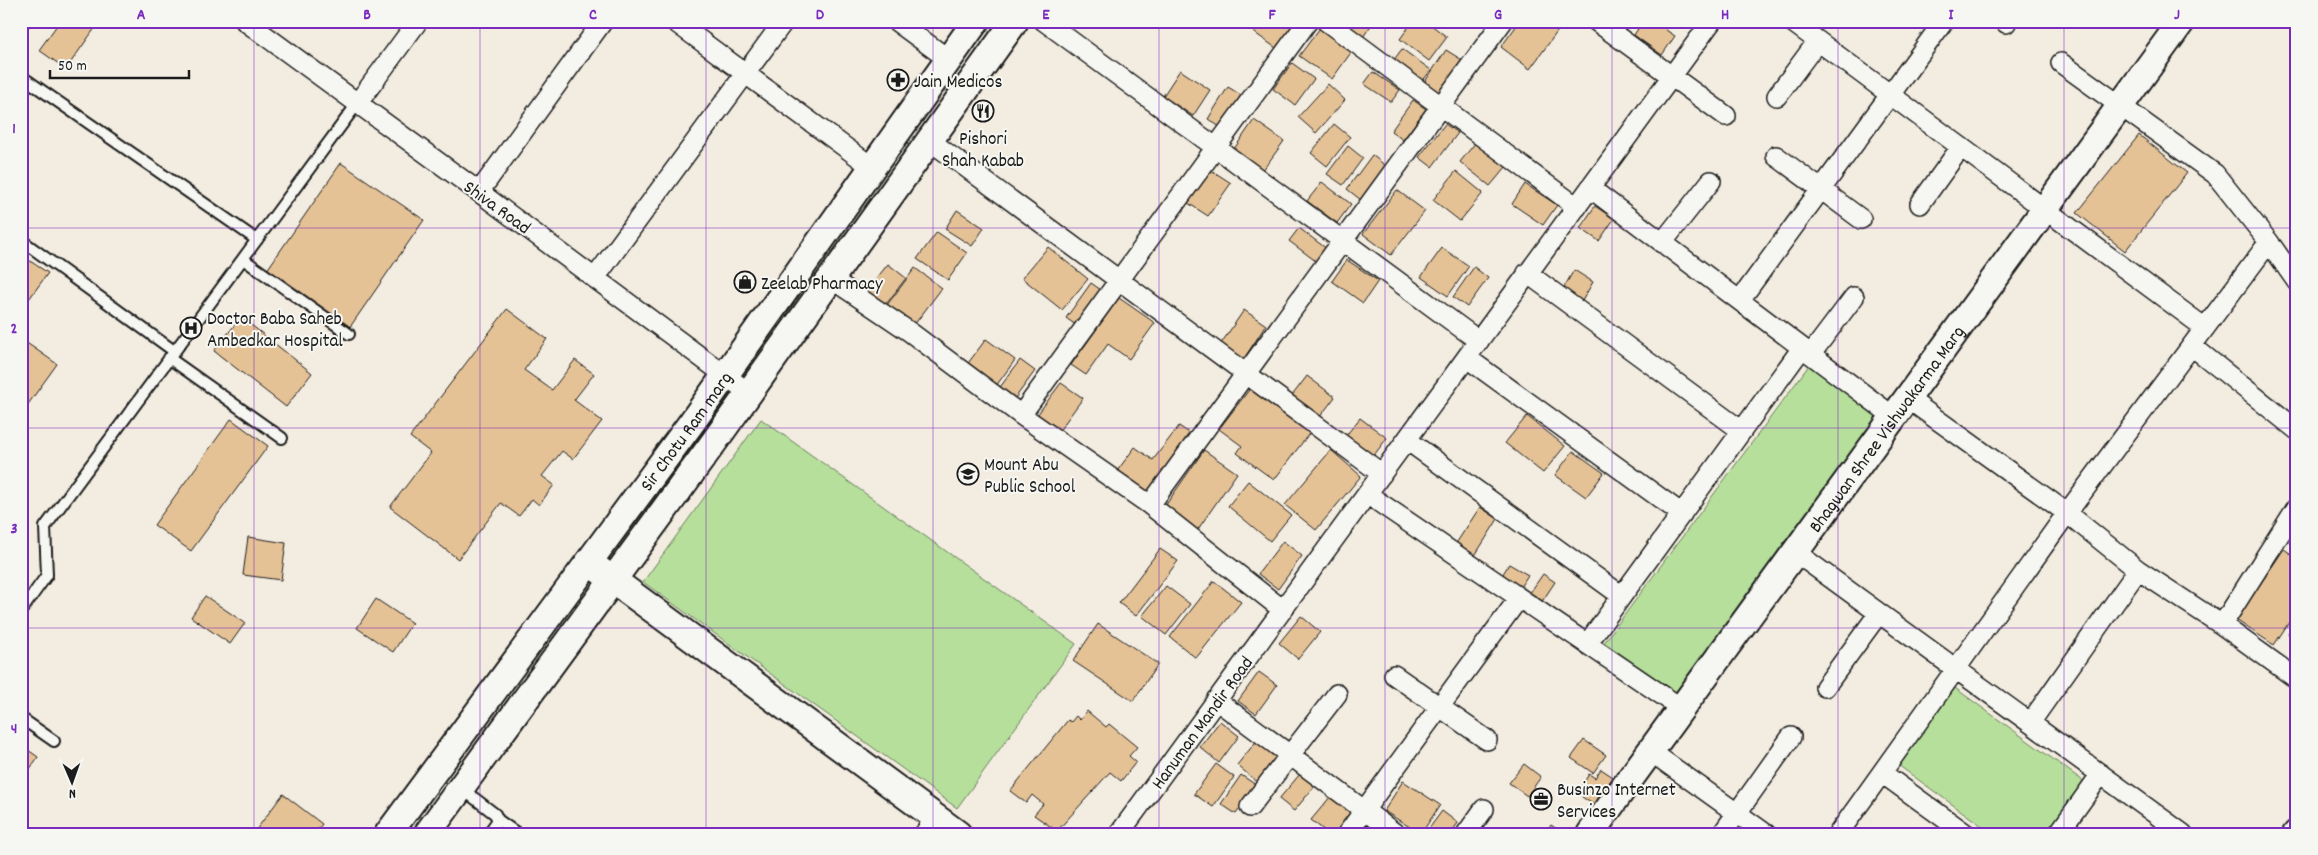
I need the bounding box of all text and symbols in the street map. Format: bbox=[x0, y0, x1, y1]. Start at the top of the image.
text: A bbox=[137, 4, 146, 27]
text: B bbox=[363, 4, 371, 27]
text: C bbox=[589, 4, 597, 27]
text: D bbox=[816, 4, 825, 27]
text: E bbox=[1042, 4, 1050, 27]
text: F bbox=[1268, 4, 1276, 27]
text: G bbox=[1494, 4, 1502, 27]
text: H bbox=[1721, 4, 1729, 27]
text: I bbox=[1949, 4, 1955, 27]
text: J bbox=[2174, 4, 2180, 27]
scale bar bbox=[50, 48, 189, 80]
text: 50 m bbox=[58, 56, 87, 78]
pharmacy icon: Jain Medicos bbox=[886, 68, 910, 92]
place label: Jain Medicos bbox=[914, 70, 1002, 97]
restaurant icon: Pishori Shah Kabab bbox=[971, 99, 995, 123]
text: 1 bbox=[12, 118, 16, 141]
place label: Pishori Shah Kabab bbox=[942, 127, 1024, 176]
street label: Shiva Road bbox=[457, 175, 535, 242]
shop icon: Zeelab Pharmacy bbox=[733, 270, 757, 294]
place label: Zeelab Pharmacy bbox=[761, 272, 883, 299]
place label: Doctor Baba Saheb Ambedkar Hospital bbox=[207, 307, 343, 356]
hospital icon: Doctor Baba Saheb Ambedkar Hospital bbox=[179, 316, 203, 340]
text: 2 bbox=[11, 318, 18, 341]
street label: Bhagwan Shree Vishwakarma Marg bbox=[1804, 321, 1973, 539]
street label: Sir Chotu Ram marg bbox=[635, 367, 741, 498]
place label: Mount Abu Public School bbox=[984, 453, 1076, 502]
school or university icon: Mount Abu Public School bbox=[956, 462, 980, 486]
text: 3 bbox=[10, 518, 18, 541]
street label: Hanuman Mandir Road bbox=[1146, 652, 1261, 796]
text: 4 bbox=[11, 718, 17, 741]
north arrow bbox=[48, 758, 98, 808]
place label: Businzo Internet Services bbox=[1557, 778, 1676, 827]
text: N bbox=[68, 783, 76, 803]
office icon: Businzo Internet Services bbox=[1529, 787, 1553, 811]

